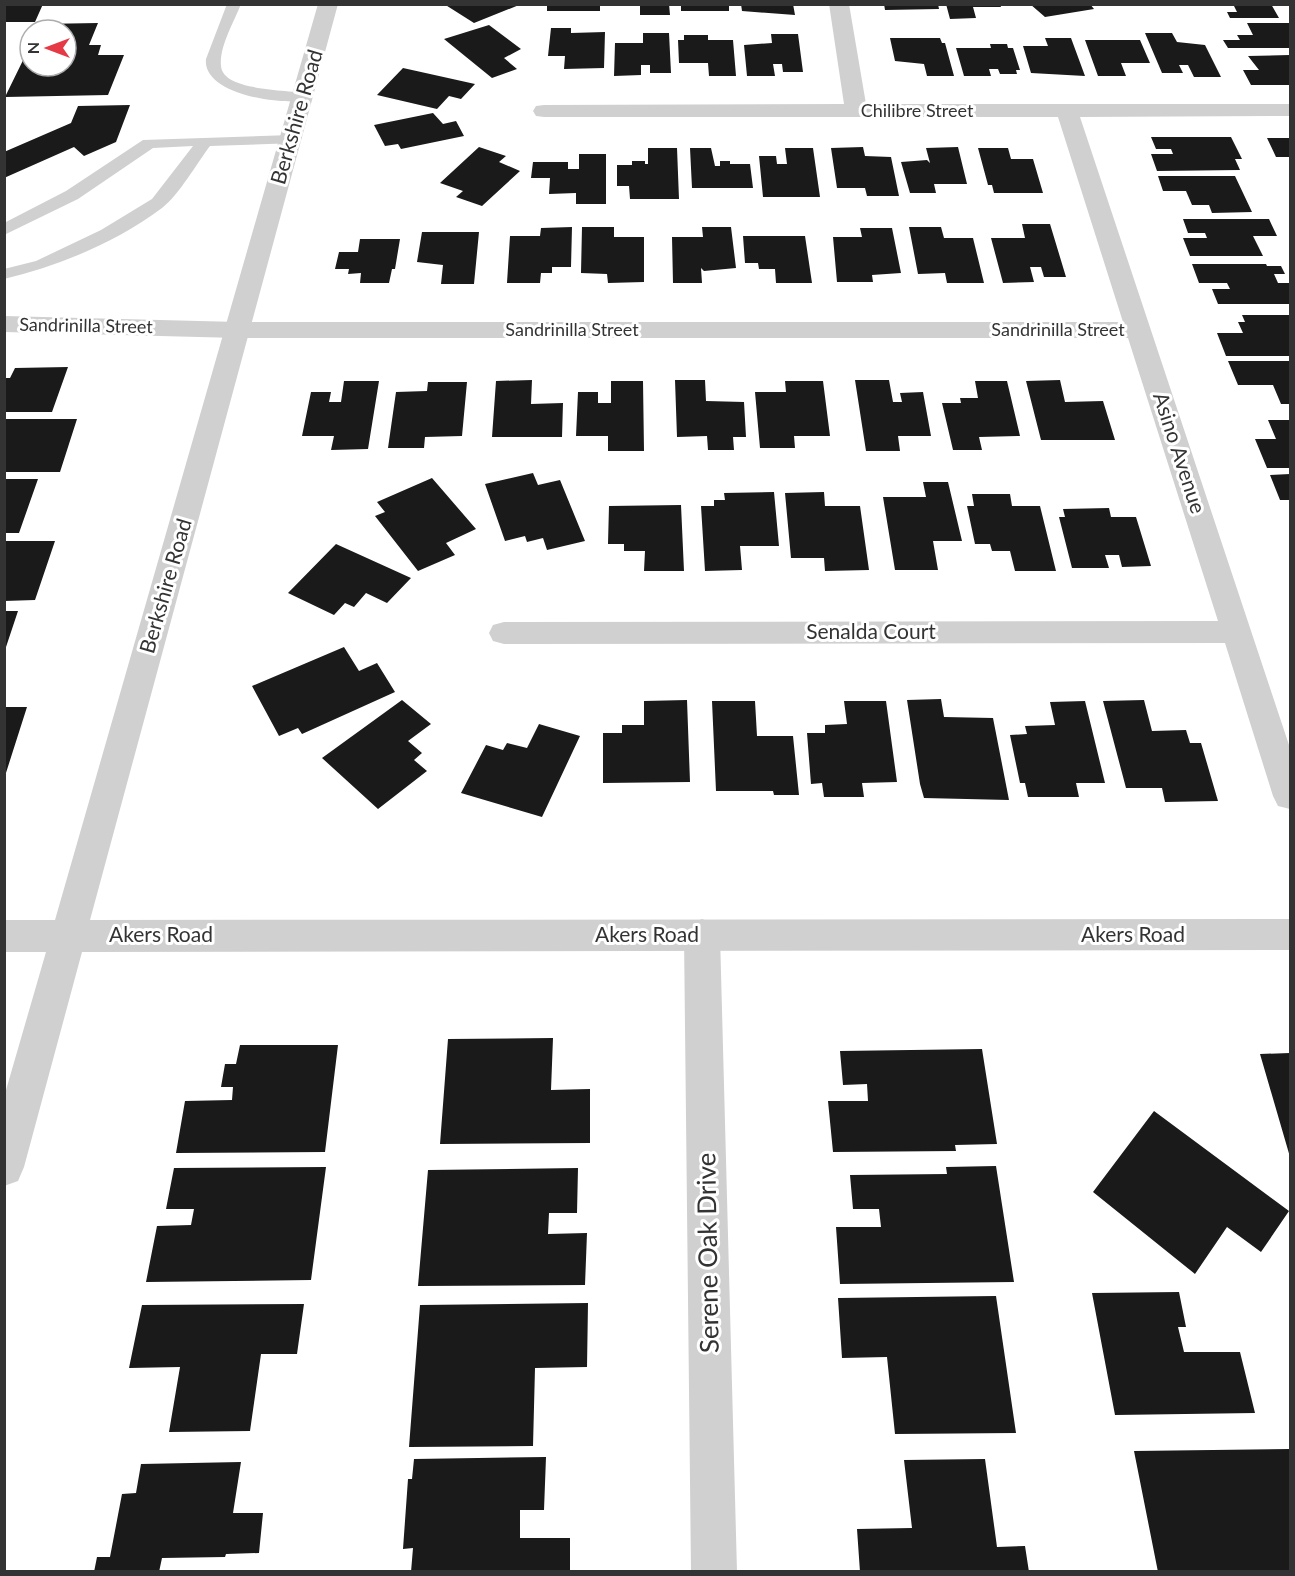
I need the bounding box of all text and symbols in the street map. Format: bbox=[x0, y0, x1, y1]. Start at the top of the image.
north arrow bbox=[18, 18, 78, 78]
text: N bbox=[23, 42, 42, 54]
street label: Berkshire Road bbox=[264, 46, 327, 187]
street label: Chilibre Street bbox=[861, 99, 974, 121]
street label: Sandrinilla Street bbox=[19, 313, 153, 337]
street label: Sandrinilla Street bbox=[505, 318, 639, 340]
street label: Sandrinilla Street bbox=[991, 318, 1125, 340]
street label: Asino Avenue bbox=[1149, 389, 1212, 516]
street label: Berkshire Road bbox=[133, 515, 196, 656]
street label: Senalda Court bbox=[806, 618, 936, 643]
street label: Akers Road bbox=[109, 921, 213, 946]
street label: Akers Road bbox=[595, 921, 699, 946]
street label: Akers Road bbox=[1081, 921, 1185, 946]
street label: Serene Oak Drive bbox=[689, 1152, 725, 1354]

